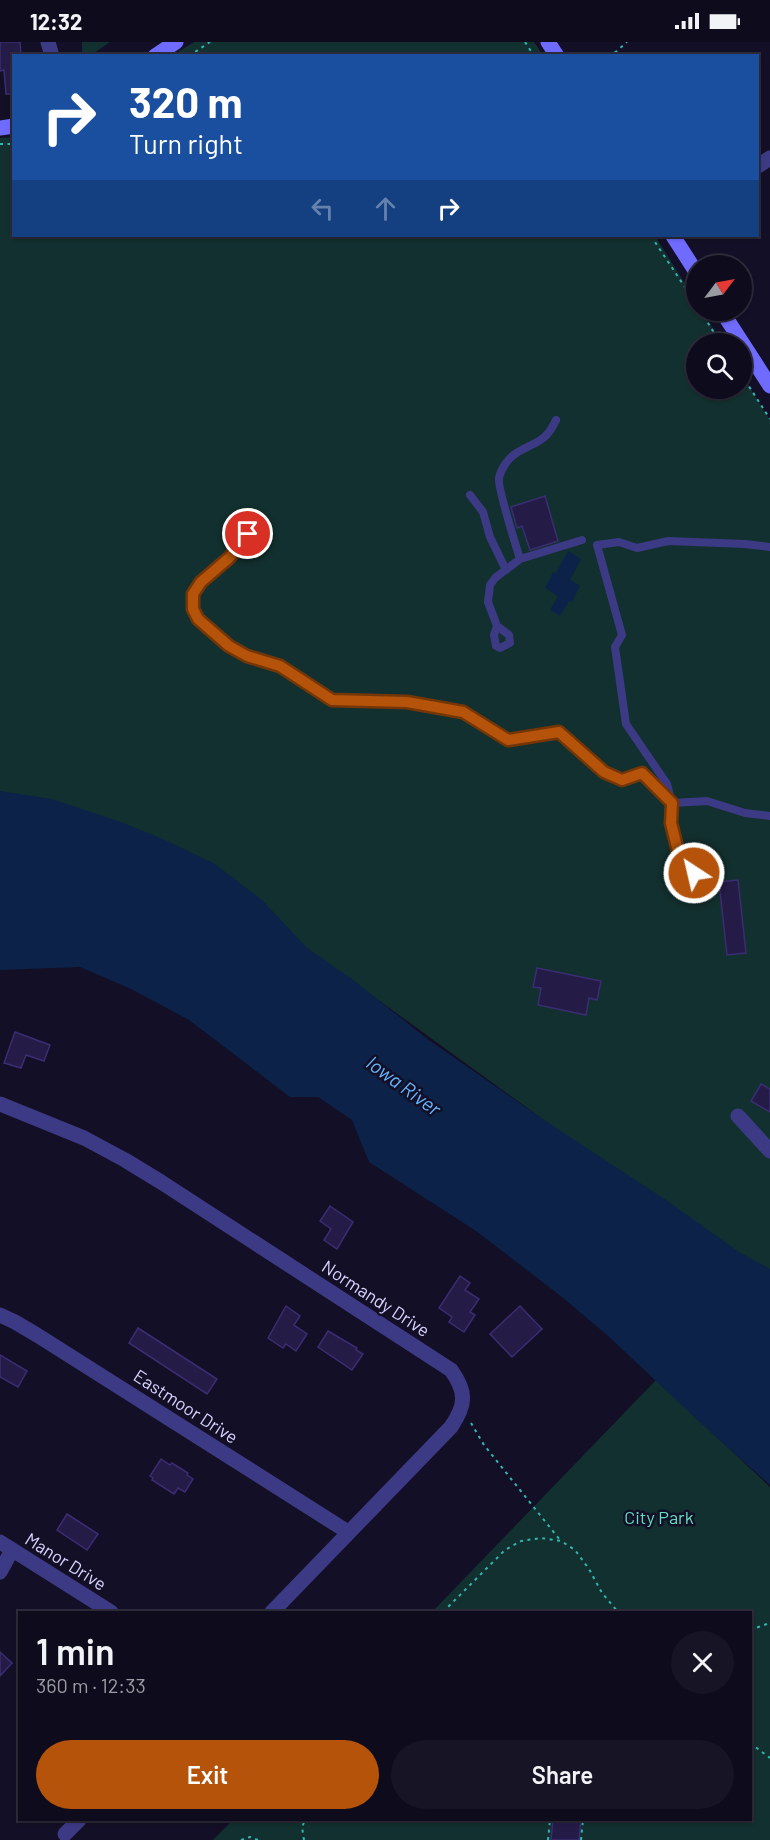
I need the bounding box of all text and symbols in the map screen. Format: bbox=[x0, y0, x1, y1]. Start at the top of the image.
text: 12:32 bbox=[30, 8, 82, 34]
text: 320 m bbox=[129, 76, 243, 126]
icon: right bbox=[30, 78, 108, 156]
text: Turn right bbox=[129, 127, 243, 159]
icon: left bbox=[306, 192, 339, 225]
icon: ahead bbox=[369, 192, 402, 225]
icon: right bbox=[432, 192, 465, 225]
north arrow bbox=[686, 255, 752, 321]
map controls bbox=[686, 255, 752, 399]
button: search bbox=[686, 333, 752, 399]
pin bbox=[222, 508, 273, 559]
icon: arrive bbox=[231, 517, 264, 550]
position arrow bbox=[662, 841, 726, 905]
water label: Iowa River bbox=[362, 1050, 447, 1121]
street label: Normandy Drive bbox=[318, 1255, 434, 1341]
street label: Eastmoor Drive bbox=[130, 1364, 242, 1448]
park label: City Park bbox=[624, 1506, 694, 1528]
street label: Manor Drive bbox=[21, 1527, 111, 1595]
text: 1 min bbox=[36, 1629, 115, 1672]
button: close bbox=[671, 1631, 734, 1694]
text: 360 m · 12:33 bbox=[36, 1673, 146, 1697]
button: Exit bbox=[36, 1740, 379, 1809]
button: Share bbox=[391, 1740, 734, 1809]

